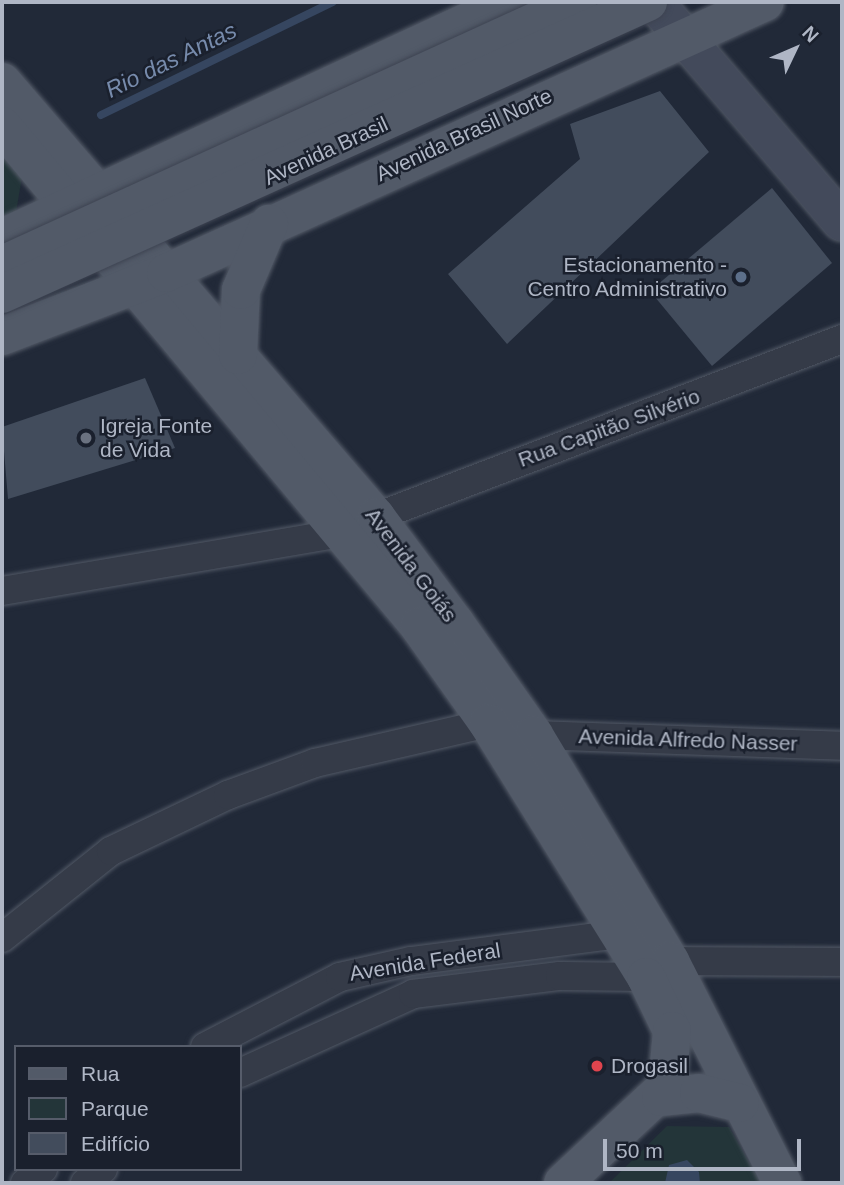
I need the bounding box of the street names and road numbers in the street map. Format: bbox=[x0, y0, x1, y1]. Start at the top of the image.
street label: Avenida Brasil Norte bbox=[372, 83, 556, 187]
street label: Avenida Brasil bbox=[260, 111, 392, 191]
street label: Rua Capitão Silvério bbox=[515, 383, 703, 473]
street label: Avenida Goiás bbox=[360, 503, 462, 627]
street label: Avenida Alfredo Nasser bbox=[578, 724, 798, 756]
street label: Avenida Federal bbox=[348, 938, 502, 986]

